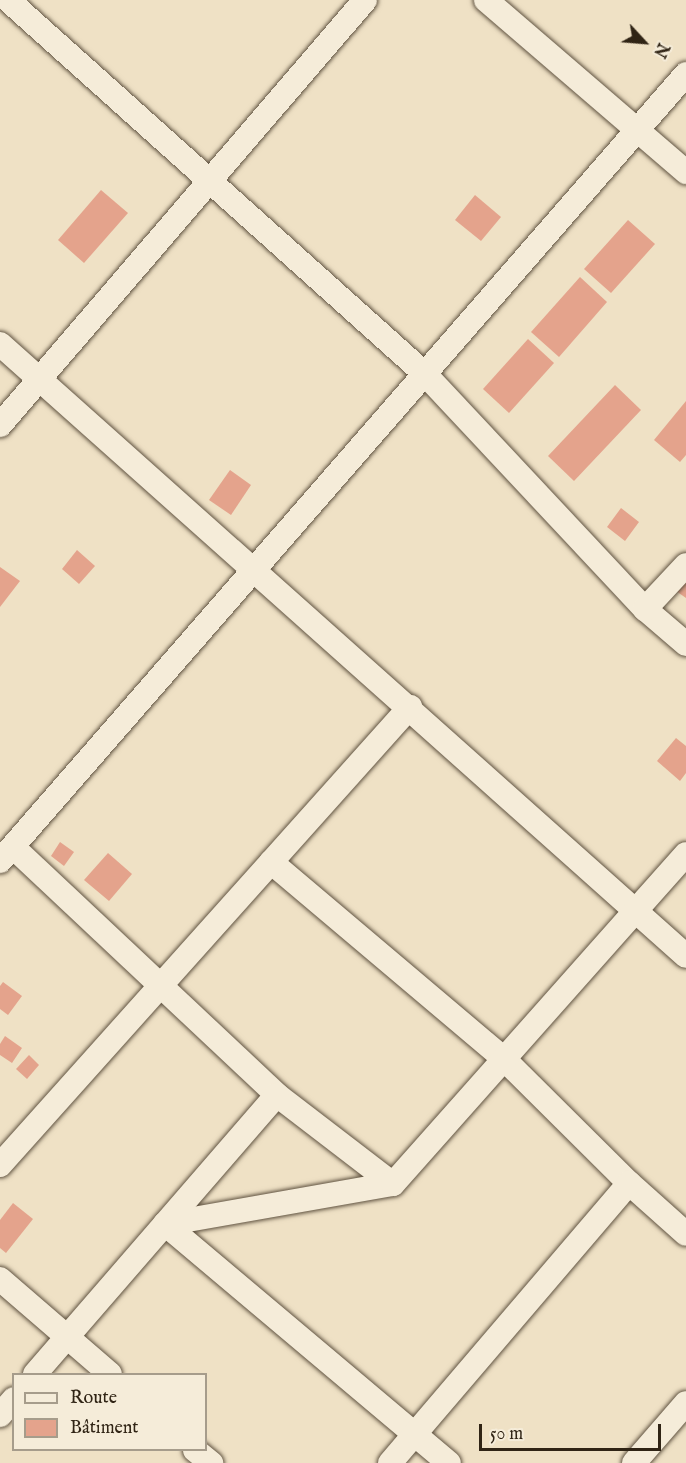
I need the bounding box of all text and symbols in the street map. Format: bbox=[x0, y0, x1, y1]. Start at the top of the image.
north arrow bbox=[614, 12, 674, 72]
text: N bbox=[648, 39, 672, 60]
legend bbox=[12, 1373, 207, 1451]
text: Route bbox=[70, 1387, 117, 1410]
scale bar bbox=[482, 1412, 664, 1450]
text: Bâtiment bbox=[70, 1417, 139, 1440]
text: 50 m bbox=[490, 1423, 523, 1446]

